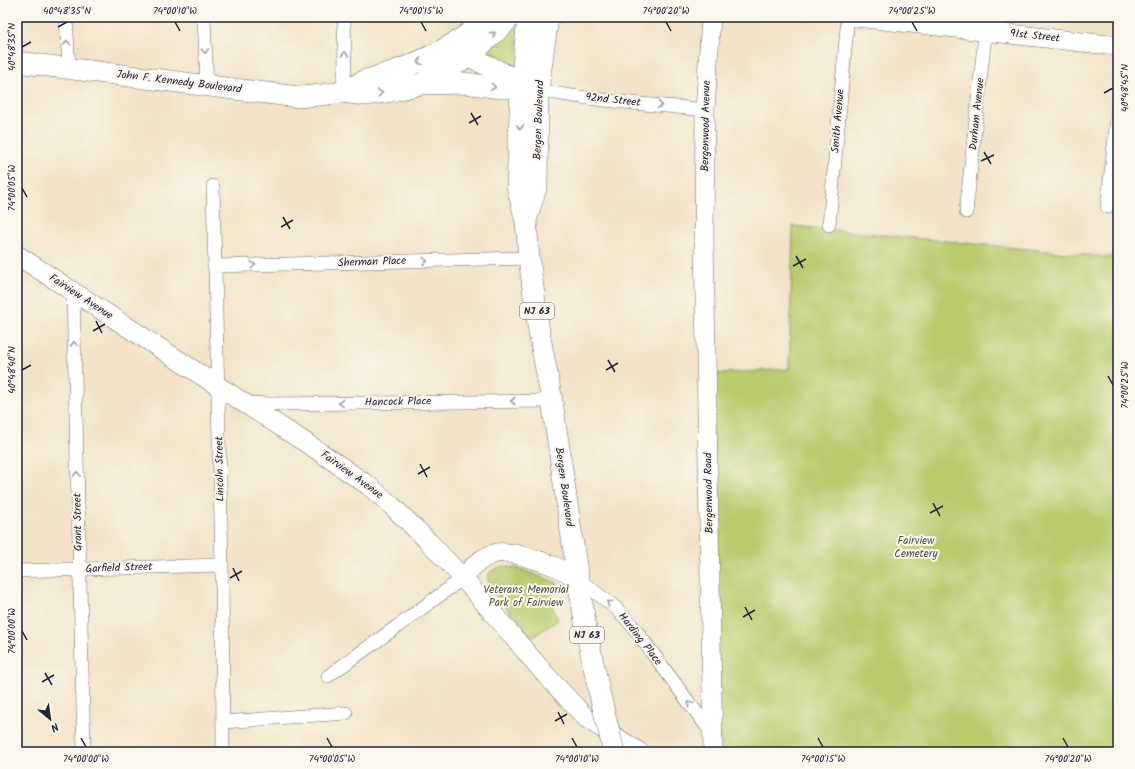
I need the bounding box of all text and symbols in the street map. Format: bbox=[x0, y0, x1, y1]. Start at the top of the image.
text: 40°48'35"N bbox=[43, 3, 91, 19]
text: 74°00'10"W bbox=[153, 3, 197, 19]
text: 74°00'15"W bbox=[399, 3, 443, 19]
text: 74°00'20"W bbox=[643, 3, 690, 19]
text: 74°00'25"W bbox=[888, 3, 936, 19]
text: 40°48'35"N bbox=[4, 23, 20, 71]
street label: 91st Street bbox=[1009, 24, 1062, 48]
one-way arrow bbox=[488, 31, 496, 39]
one-way arrow bbox=[63, 40, 72, 46]
one-way arrow bbox=[201, 48, 210, 54]
one-way arrow bbox=[340, 51, 349, 57]
one-way arrow bbox=[417, 57, 424, 65]
text: 40°48'45"N bbox=[1117, 64, 1133, 112]
street label: John F. Kennedy Boulevard bbox=[115, 65, 243, 99]
street label: Durham Avenue bbox=[964, 77, 990, 151]
street label: Bergen Boulevard bbox=[529, 79, 549, 160]
street label: Bergenwood Avenue bbox=[696, 80, 716, 172]
one-way arrow bbox=[490, 82, 496, 91]
street label: 92nd Street bbox=[585, 88, 642, 112]
street label: Smith Avenue bbox=[826, 88, 850, 154]
one-way arrow bbox=[377, 89, 383, 98]
one-way arrow bbox=[657, 101, 663, 110]
one-way arrow bbox=[515, 124, 524, 130]
text: 74°00'05"W bbox=[4, 165, 20, 211]
street label: Sherman Place bbox=[338, 252, 406, 272]
one-way arrow bbox=[422, 256, 428, 265]
one-way arrow bbox=[250, 261, 256, 270]
street label: Fairview Avenue bbox=[45, 269, 117, 325]
road number: NJ 63 bbox=[520, 303, 554, 319]
one-way arrow bbox=[70, 341, 78, 347]
text: 40°48'40"N bbox=[4, 346, 20, 394]
text: 74°00'25"W bbox=[1117, 361, 1133, 409]
street label: Hancock Place bbox=[365, 392, 431, 412]
one-way arrow bbox=[510, 397, 516, 405]
one-way arrow bbox=[338, 399, 344, 407]
street label: Lincoln Street bbox=[210, 435, 230, 502]
street label: Fairview Avenue bbox=[317, 446, 387, 504]
street label: Bergen Boulevard bbox=[550, 446, 579, 528]
street label: Bergenwood Road bbox=[699, 452, 719, 534]
one-way arrow bbox=[73, 471, 82, 477]
street label: Grant Street bbox=[68, 492, 88, 551]
park label: Fairview Cemetery bbox=[894, 532, 938, 563]
street label: Garfield Street bbox=[85, 558, 153, 578]
park label: Veterans Memorial Park of Fairview bbox=[483, 581, 569, 612]
one-way arrow bbox=[606, 600, 613, 607]
text: 74°00'00"W bbox=[4, 608, 20, 654]
street label: Harding Place bbox=[613, 608, 667, 670]
road number: NJ 63 bbox=[570, 627, 604, 643]
north arrow bbox=[30, 699, 70, 739]
one-way arrow bbox=[688, 701, 695, 708]
text: N bbox=[47, 717, 62, 736]
text: 74°00'00"W bbox=[63, 751, 109, 767]
text: 74°00'05"W bbox=[309, 751, 355, 767]
text: 74°00'10"W bbox=[555, 751, 599, 767]
text: 74°00'15"W bbox=[801, 751, 845, 767]
text: 74°00'20"W bbox=[1045, 751, 1092, 767]

